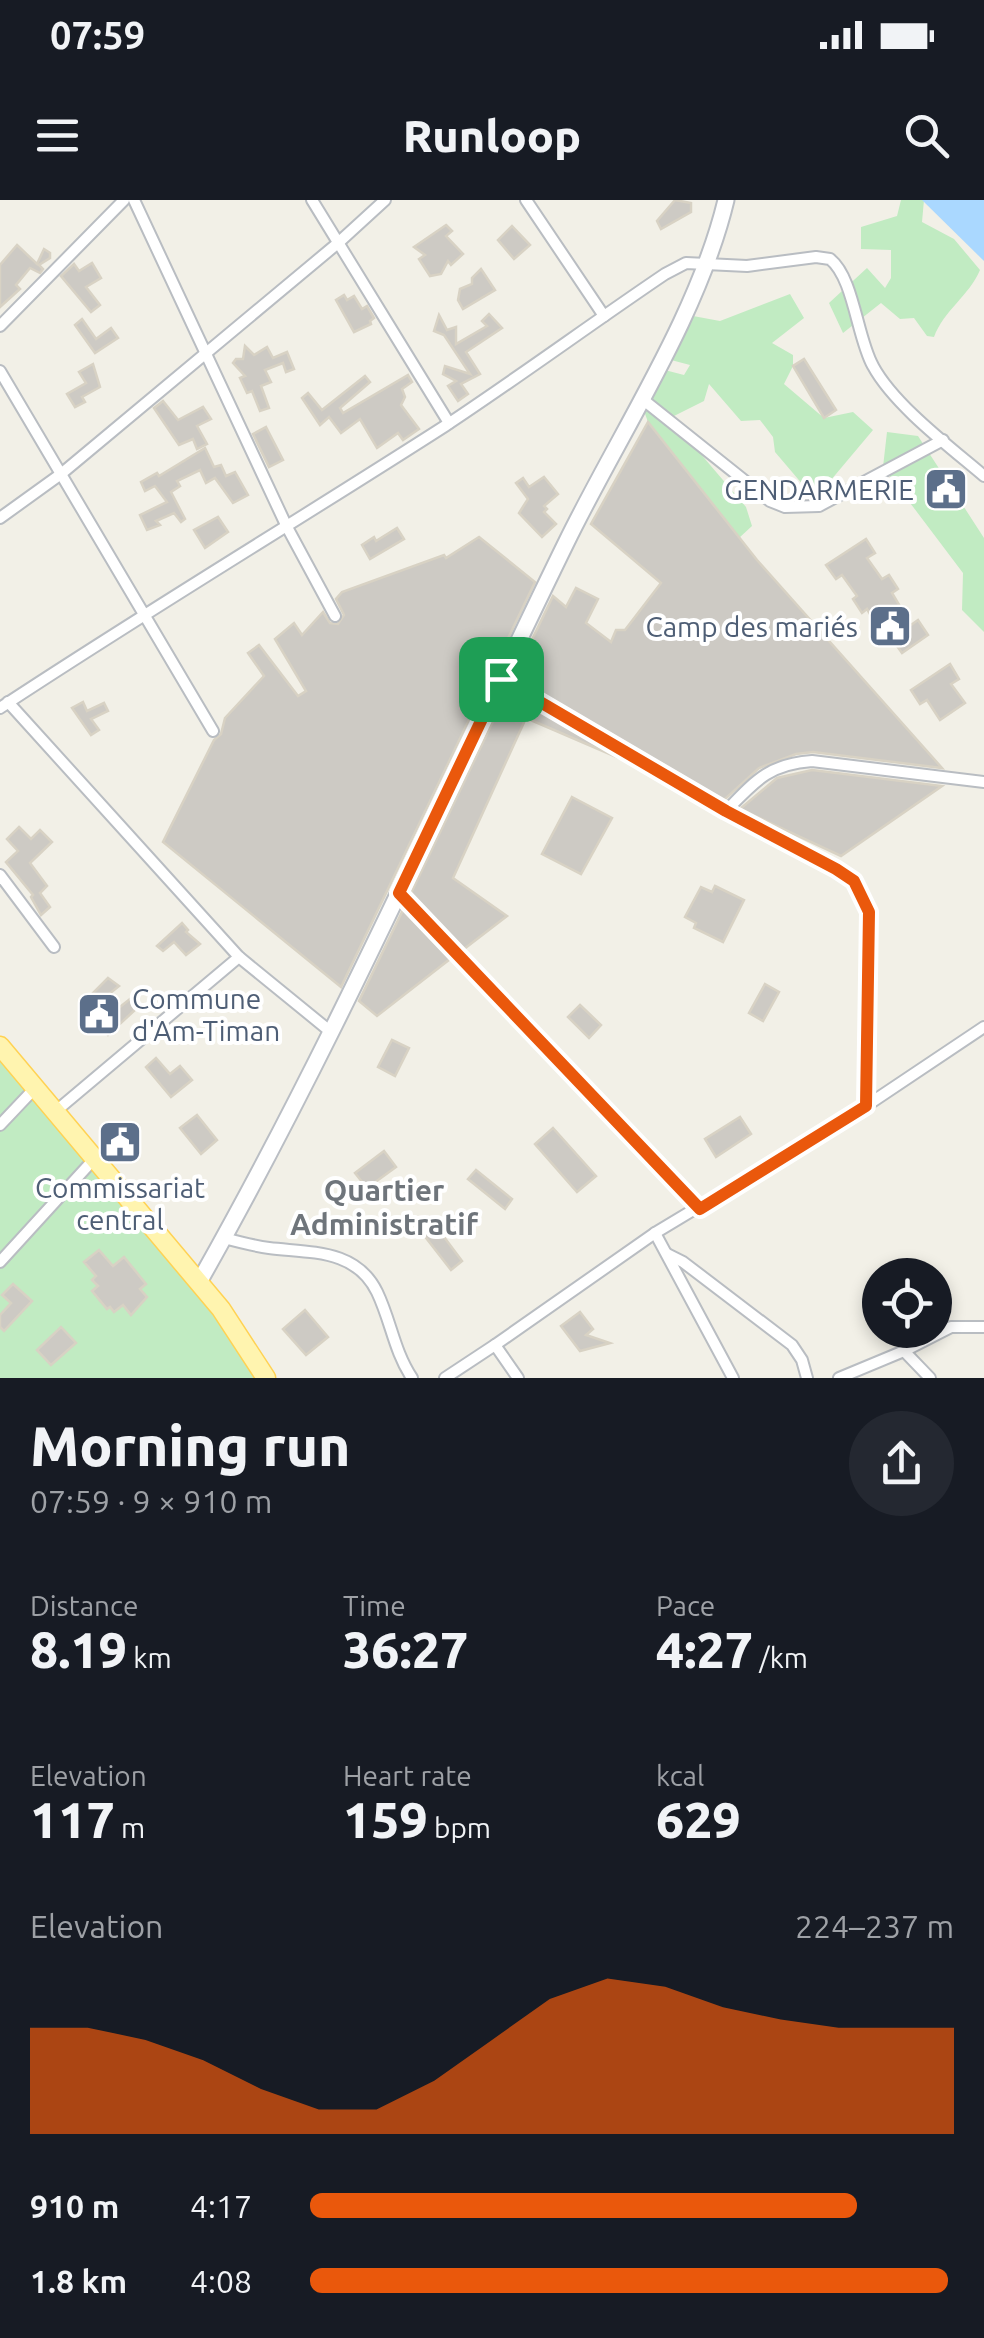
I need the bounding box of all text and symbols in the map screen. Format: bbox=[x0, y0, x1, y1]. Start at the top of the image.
text: 07:59 bbox=[50, 14, 145, 56]
icon: menu bbox=[30, 108, 85, 163]
icon: search bbox=[899, 108, 954, 163]
text: Runloop bbox=[403, 110, 581, 161]
public building icon: GENDARMERIE bbox=[923, 466, 969, 512]
place label: GENDARMERIE bbox=[724, 474, 914, 505]
public building icon: Camp des mariés bbox=[867, 603, 913, 649]
place label: Camp des mariés bbox=[645, 611, 858, 642]
pin bbox=[459, 637, 544, 722]
icon: arrive bbox=[474, 652, 529, 707]
place label: Commune d'Am-Timan bbox=[132, 983, 280, 1046]
public building icon: Commune d'Am-Timan bbox=[76, 991, 122, 1037]
public building icon: Commissariat central bbox=[97, 1119, 143, 1165]
place label: Commissariat central bbox=[35, 1172, 205, 1235]
district label: Quartier Administratif bbox=[290, 1173, 479, 1241]
map controls bbox=[862, 1258, 952, 1348]
button: locate bbox=[862, 1258, 952, 1348]
button: share bbox=[849, 1411, 954, 1516]
text: Morning run bbox=[30, 1415, 351, 1476]
text: 07:59 · 9 × 910 m bbox=[30, 1483, 272, 1519]
text: Distance bbox=[30, 1590, 138, 1621]
text: Time bbox=[343, 1590, 406, 1621]
text: Pace bbox=[656, 1590, 715, 1621]
text: 8.19 bbox=[30, 1621, 127, 1677]
text: 36:27 bbox=[343, 1621, 468, 1677]
text: 4:27 bbox=[656, 1621, 753, 1677]
text: km bbox=[127, 1642, 172, 1673]
text: /km bbox=[753, 1642, 808, 1673]
text: Elevation bbox=[30, 1760, 147, 1791]
text: Heart rate bbox=[343, 1760, 472, 1791]
text: kcal bbox=[656, 1760, 704, 1791]
text: 117 bbox=[30, 1791, 115, 1847]
text: 159 bbox=[343, 1791, 428, 1847]
text: 629 bbox=[656, 1791, 741, 1847]
text: m bbox=[115, 1812, 145, 1843]
text: bpm bbox=[428, 1812, 491, 1843]
text: Elevation bbox=[30, 1908, 163, 1944]
text: 224–237 m bbox=[795, 1908, 954, 1944]
text: 910 m bbox=[30, 2188, 119, 2224]
text: 4:17 bbox=[190, 2188, 252, 2224]
text: 1.8 km bbox=[30, 2263, 127, 2299]
text: 4:08 bbox=[190, 2263, 252, 2299]

